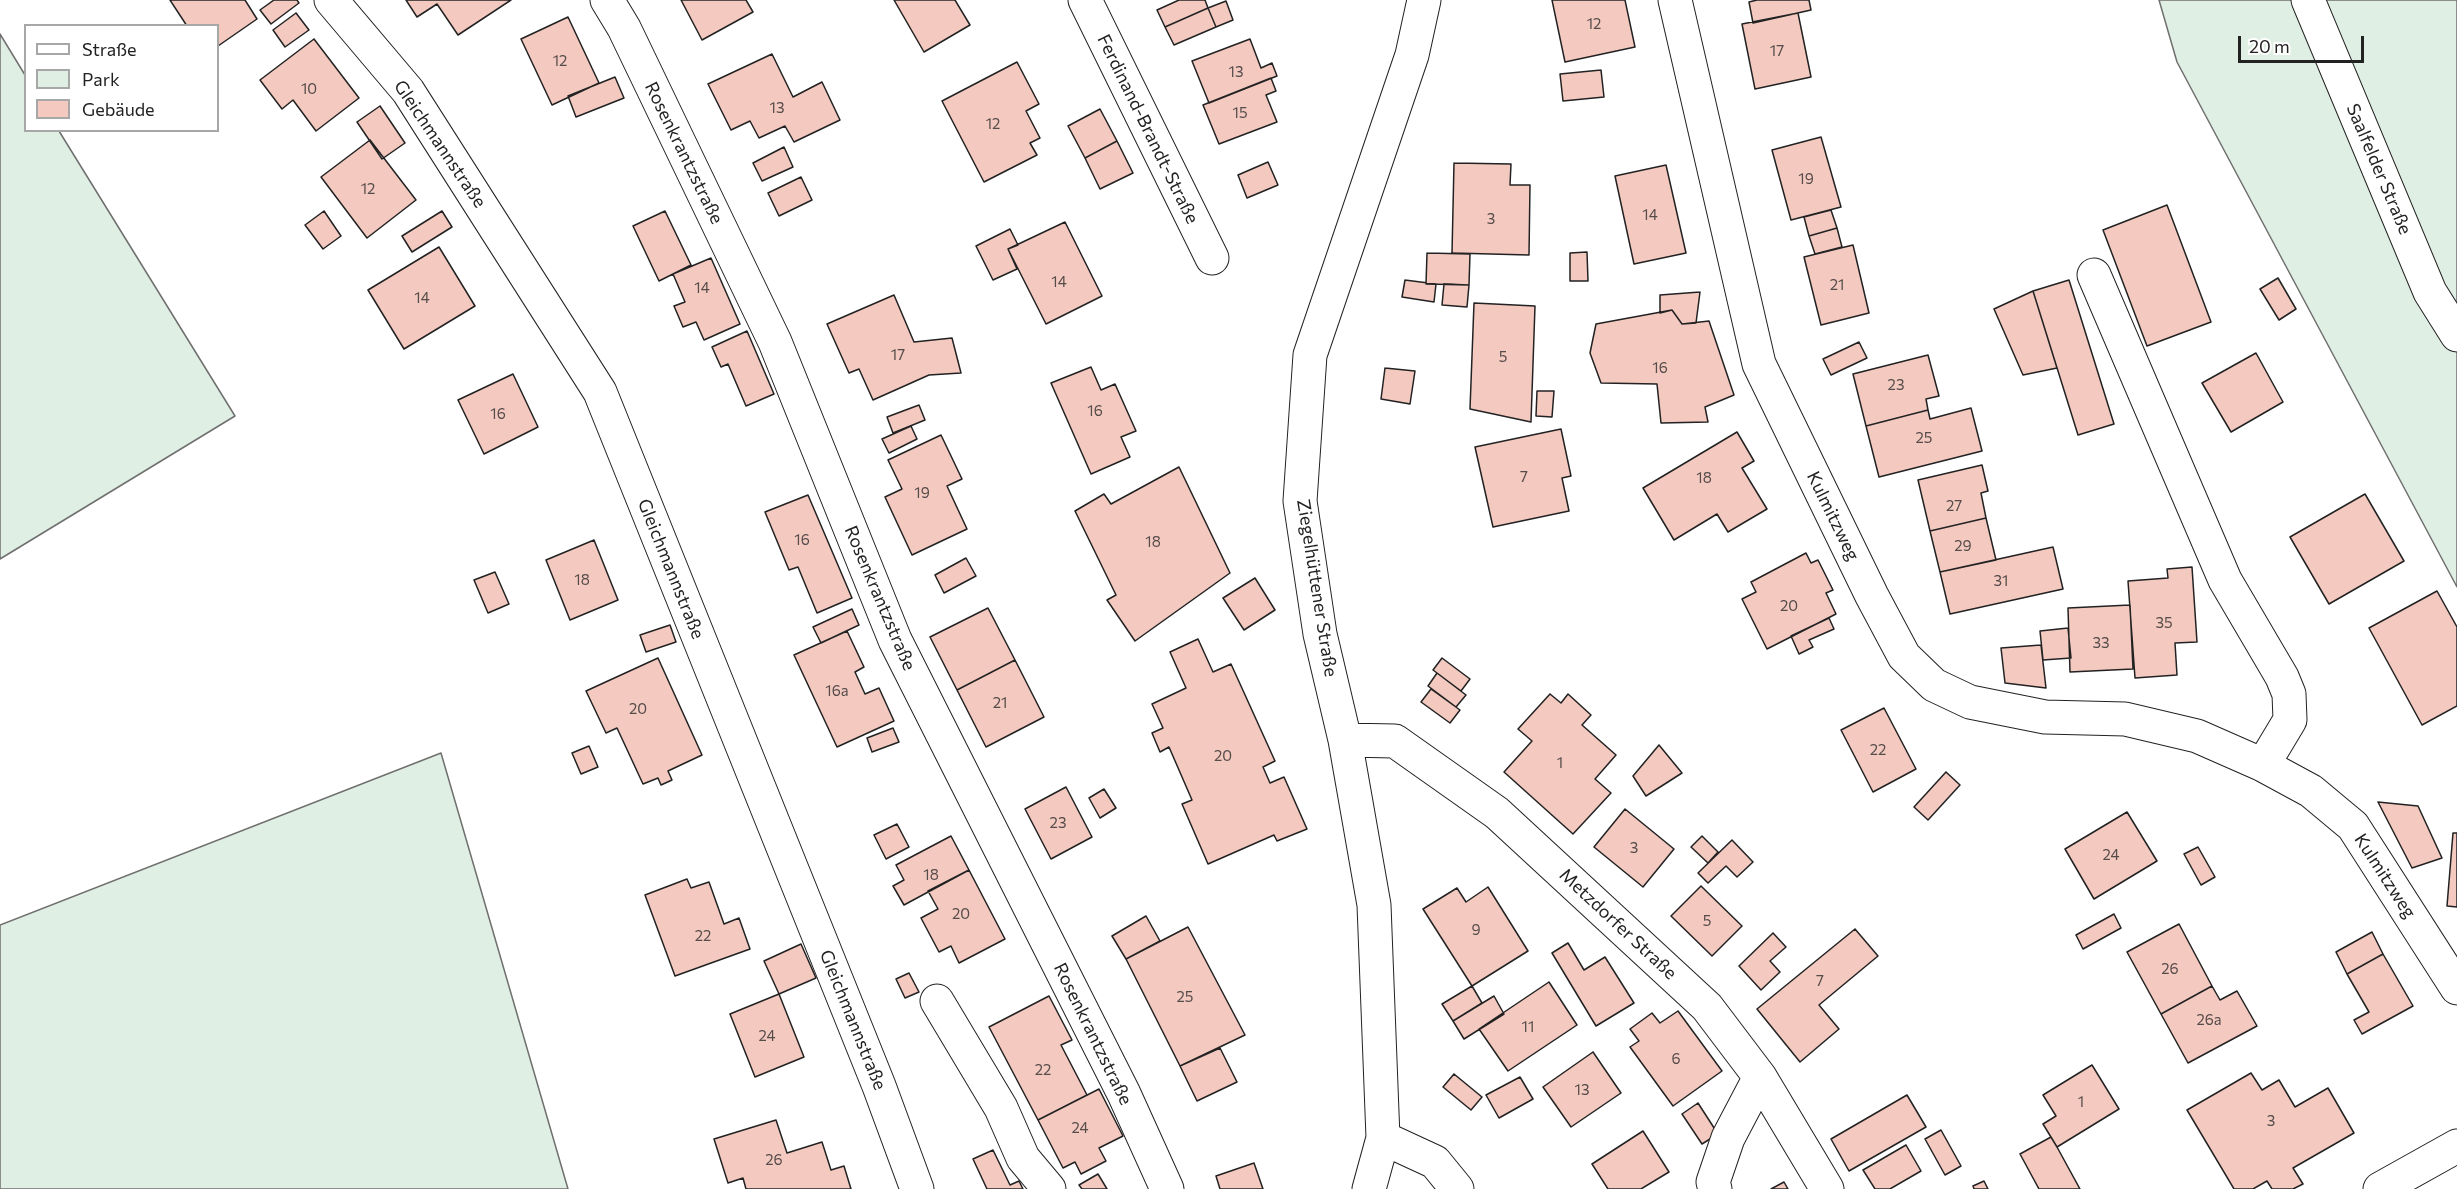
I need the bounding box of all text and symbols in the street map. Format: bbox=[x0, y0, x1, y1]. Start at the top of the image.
house number: 12 bbox=[1587, 15, 1601, 33]
legend bbox=[24, 24, 219, 132]
scale bar bbox=[2241, 24, 2367, 62]
street label: Ferdinand-Brandt-Straße bbox=[1093, 31, 1203, 227]
text: 20 m bbox=[2249, 35, 2290, 57]
text: Straße bbox=[82, 38, 137, 60]
house number: 17 bbox=[1770, 42, 1784, 60]
house number: 12 bbox=[553, 52, 567, 70]
house number: 13 bbox=[1229, 63, 1243, 81]
text: Park bbox=[82, 68, 120, 90]
street label: Gleichmannstraße bbox=[389, 76, 491, 212]
street label: Rosenkrantzstraße bbox=[640, 79, 728, 227]
house number: 10 bbox=[301, 80, 317, 98]
text: Gebäude bbox=[82, 98, 155, 120]
house number: 13 bbox=[770, 99, 784, 117]
street label: Saalfelder Straße bbox=[2342, 100, 2416, 238]
house number: 15 bbox=[1232, 104, 1248, 122]
house number: 12 bbox=[986, 115, 1000, 133]
house number: 19 bbox=[1798, 170, 1814, 188]
house number: 12 bbox=[361, 180, 375, 198]
house number: 14 bbox=[1642, 206, 1658, 224]
house number: 3 bbox=[1487, 210, 1495, 228]
house number: 14 bbox=[1051, 273, 1067, 291]
house number: 21 bbox=[1830, 276, 1844, 294]
house number: 14 bbox=[694, 279, 710, 297]
house number: 14 bbox=[414, 289, 430, 307]
house number: 17 bbox=[891, 346, 905, 364]
house number: 5 bbox=[1499, 348, 1507, 366]
house number: 16 bbox=[1652, 359, 1668, 377]
house number: 23 bbox=[1888, 376, 1904, 394]
house number: 16 bbox=[1087, 402, 1103, 420]
house number: 16 bbox=[490, 405, 506, 423]
house number: 25 bbox=[1916, 429, 1932, 447]
house number: 7 bbox=[1520, 468, 1528, 486]
street label: Kulmitzweg bbox=[1802, 468, 1864, 564]
house number: 18 bbox=[1696, 469, 1712, 487]
house number: 19 bbox=[914, 484, 930, 502]
street label: Gleichmannstraße bbox=[633, 496, 709, 642]
house number: 27 bbox=[1946, 497, 1962, 515]
street label: Ziegelhüttener Straße bbox=[1292, 498, 1342, 678]
street label: Rosenkrantzstraße bbox=[840, 522, 920, 674]
house number: 16 bbox=[794, 531, 810, 549]
house number: 18 bbox=[1145, 533, 1161, 551]
house number: 29 bbox=[1954, 537, 1972, 555]
house number: 18 bbox=[574, 571, 590, 589]
house number: 31 bbox=[1994, 572, 2008, 590]
house number: 20 bbox=[1780, 597, 1798, 615]
house number: 35 bbox=[2155, 614, 2173, 632]
house number: 33 bbox=[2092, 634, 2110, 652]
house number: 16a bbox=[825, 682, 849, 700]
house number: 21 bbox=[993, 694, 1007, 712]
house number: 20 bbox=[629, 700, 647, 718]
house number: 22 bbox=[1870, 741, 1886, 759]
house number: 20 bbox=[1214, 747, 1232, 765]
house number: 1 bbox=[1557, 754, 1563, 772]
house number: 23 bbox=[1050, 814, 1066, 832]
street label: Kulmitzweg bbox=[2350, 830, 2420, 922]
house number: 3 bbox=[1630, 839, 1638, 857]
house number: 24 bbox=[2102, 846, 2120, 864]
street label: Metzdorfer Straße bbox=[1555, 864, 1681, 984]
house number: 18 bbox=[923, 866, 939, 884]
house number: 20 bbox=[952, 905, 970, 923]
house number: 5 bbox=[1703, 912, 1711, 930]
house number: 9 bbox=[1471, 921, 1481, 939]
house number: 22 bbox=[695, 927, 711, 945]
street label: Gleichmannstraße bbox=[815, 947, 891, 1093]
street label: Rosenkrantzstraße bbox=[1049, 960, 1137, 1108]
house number: 26 bbox=[2161, 960, 2179, 978]
house number: 7 bbox=[1816, 972, 1824, 990]
house number: 25 bbox=[1177, 988, 1193, 1006]
house number: 26a bbox=[2196, 1011, 2222, 1029]
house number: 11 bbox=[1522, 1018, 1534, 1036]
house number: 24 bbox=[758, 1027, 776, 1045]
house number: 6 bbox=[1671, 1050, 1681, 1068]
house number: 22 bbox=[1035, 1061, 1051, 1079]
house number: 13 bbox=[1575, 1081, 1589, 1099]
house number: 1 bbox=[2078, 1093, 2084, 1111]
house number: 3 bbox=[2267, 1112, 2275, 1130]
house number: 24 bbox=[1071, 1119, 1089, 1137]
house number: 26 bbox=[765, 1151, 783, 1169]

